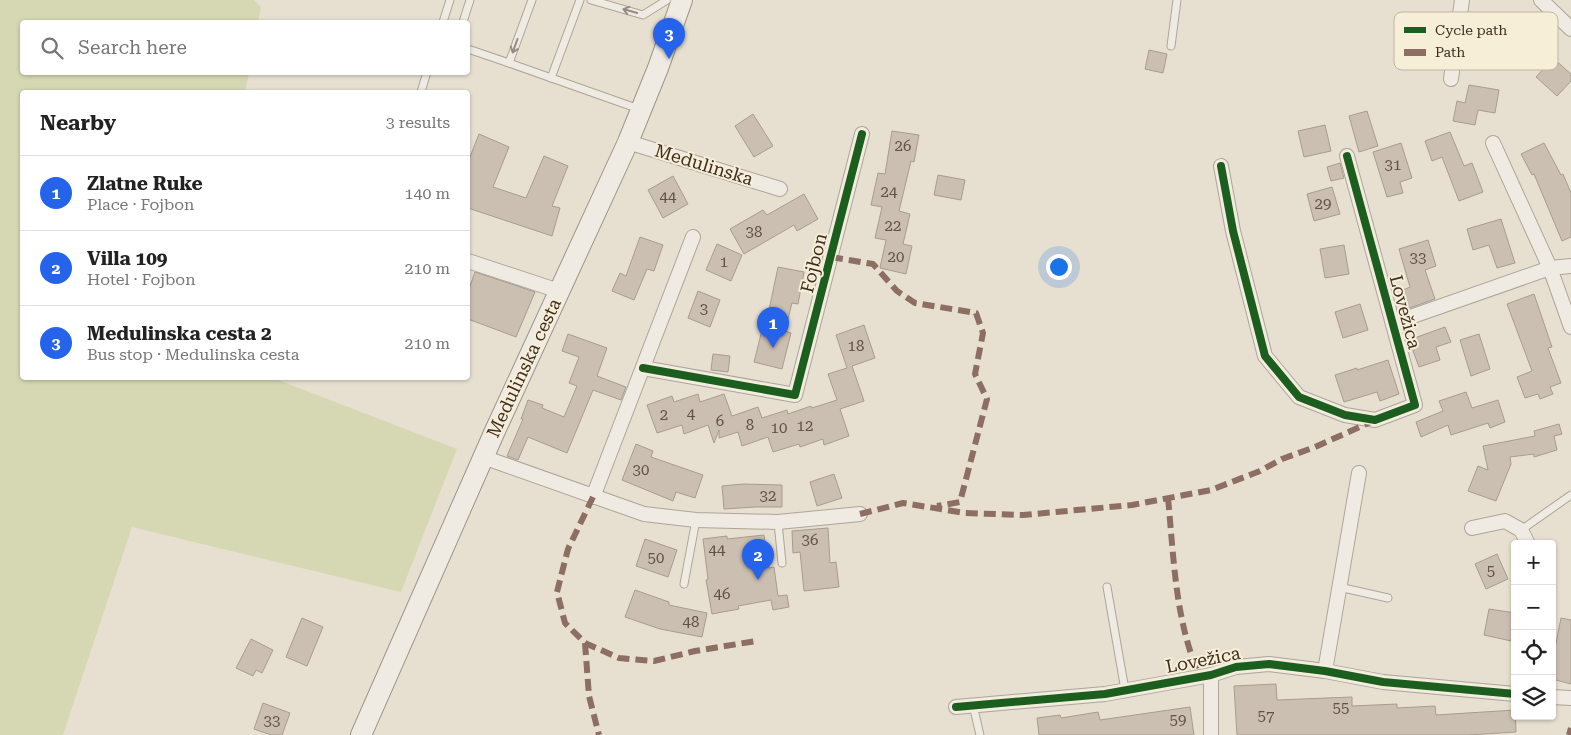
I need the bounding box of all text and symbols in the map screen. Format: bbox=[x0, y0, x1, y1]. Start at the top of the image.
one-way arrow bbox=[623, 6, 639, 16]
legend bbox=[1394, 12, 1558, 70]
pin: 3 bbox=[653, 18, 685, 59]
search box bbox=[20, 20, 470, 75]
text: Cycle path bbox=[1435, 22, 1507, 38]
icon: search bbox=[38, 34, 66, 62]
text: Search here bbox=[78, 36, 187, 59]
one-way arrow bbox=[510, 38, 519, 53]
text: Path bbox=[1435, 44, 1465, 60]
text: Nearby bbox=[40, 111, 116, 135]
text: 3 results bbox=[386, 113, 450, 132]
house number: 26 bbox=[895, 137, 911, 155]
street label: Medulinska bbox=[652, 140, 756, 190]
house number: 31 bbox=[1385, 156, 1401, 174]
text: Zlatne Ruke bbox=[87, 172, 203, 195]
house number: 24 bbox=[881, 183, 898, 201]
text: 1 bbox=[52, 184, 60, 203]
text: 140 m bbox=[404, 184, 450, 203]
house number: 44 bbox=[660, 188, 677, 206]
text: Place · Fojbon bbox=[87, 195, 194, 214]
house number: 29 bbox=[1315, 195, 1331, 213]
house number: 22 bbox=[885, 217, 901, 235]
house number: 38 bbox=[746, 223, 762, 241]
street label: Fojbon bbox=[796, 231, 831, 295]
text: Villa 109 bbox=[87, 247, 167, 270]
house number: 20 bbox=[888, 248, 904, 266]
house number: 33 bbox=[1410, 249, 1426, 267]
house number: 1 bbox=[720, 253, 728, 271]
your location bbox=[1046, 254, 1072, 280]
text: 2 bbox=[52, 259, 60, 278]
text: 210 m bbox=[404, 259, 450, 278]
text: Hotel · Fojbon bbox=[87, 270, 195, 289]
street label: Lovežica bbox=[1386, 273, 1425, 351]
street label: Medulinska cesta bbox=[482, 295, 565, 441]
house number: 3 bbox=[700, 300, 708, 318]
pin: 1 bbox=[757, 307, 789, 348]
text: Medulinska cesta 2 bbox=[87, 322, 272, 345]
text: 3 bbox=[52, 334, 60, 353]
text: 210 m bbox=[404, 334, 450, 353]
house number: 18 bbox=[848, 337, 864, 355]
text: Bus stop · Medulinska cesta bbox=[87, 345, 299, 364]
house number: 4 bbox=[687, 405, 696, 423]
house number: 2 bbox=[660, 406, 668, 424]
house number: 6 bbox=[716, 412, 724, 430]
house number: 8 bbox=[746, 416, 754, 434]
house number: 12 bbox=[797, 417, 813, 435]
house number: 10 bbox=[771, 419, 787, 437]
house number: 30 bbox=[633, 461, 649, 479]
house number: 32 bbox=[760, 487, 776, 505]
house number: 36 bbox=[802, 531, 818, 549]
pin: 2 bbox=[742, 539, 774, 580]
map controls bbox=[1511, 540, 1556, 720]
button: + bbox=[1511, 540, 1556, 585]
house number: 44 bbox=[709, 541, 726, 559]
house number: 50 bbox=[648, 549, 664, 567]
house number: 5 bbox=[1487, 562, 1495, 580]
house number: 46 bbox=[714, 585, 730, 603]
button: − bbox=[1511, 585, 1556, 630]
house number: 48 bbox=[683, 613, 699, 631]
button: locate bbox=[1511, 630, 1556, 675]
street label: Lovežica bbox=[1164, 642, 1242, 677]
button: layers bbox=[1511, 675, 1556, 720]
house number: 55 bbox=[1333, 699, 1349, 717]
house number: 57 bbox=[1258, 707, 1274, 725]
house number: 59 bbox=[1170, 711, 1186, 729]
house number: 33 bbox=[264, 712, 280, 730]

